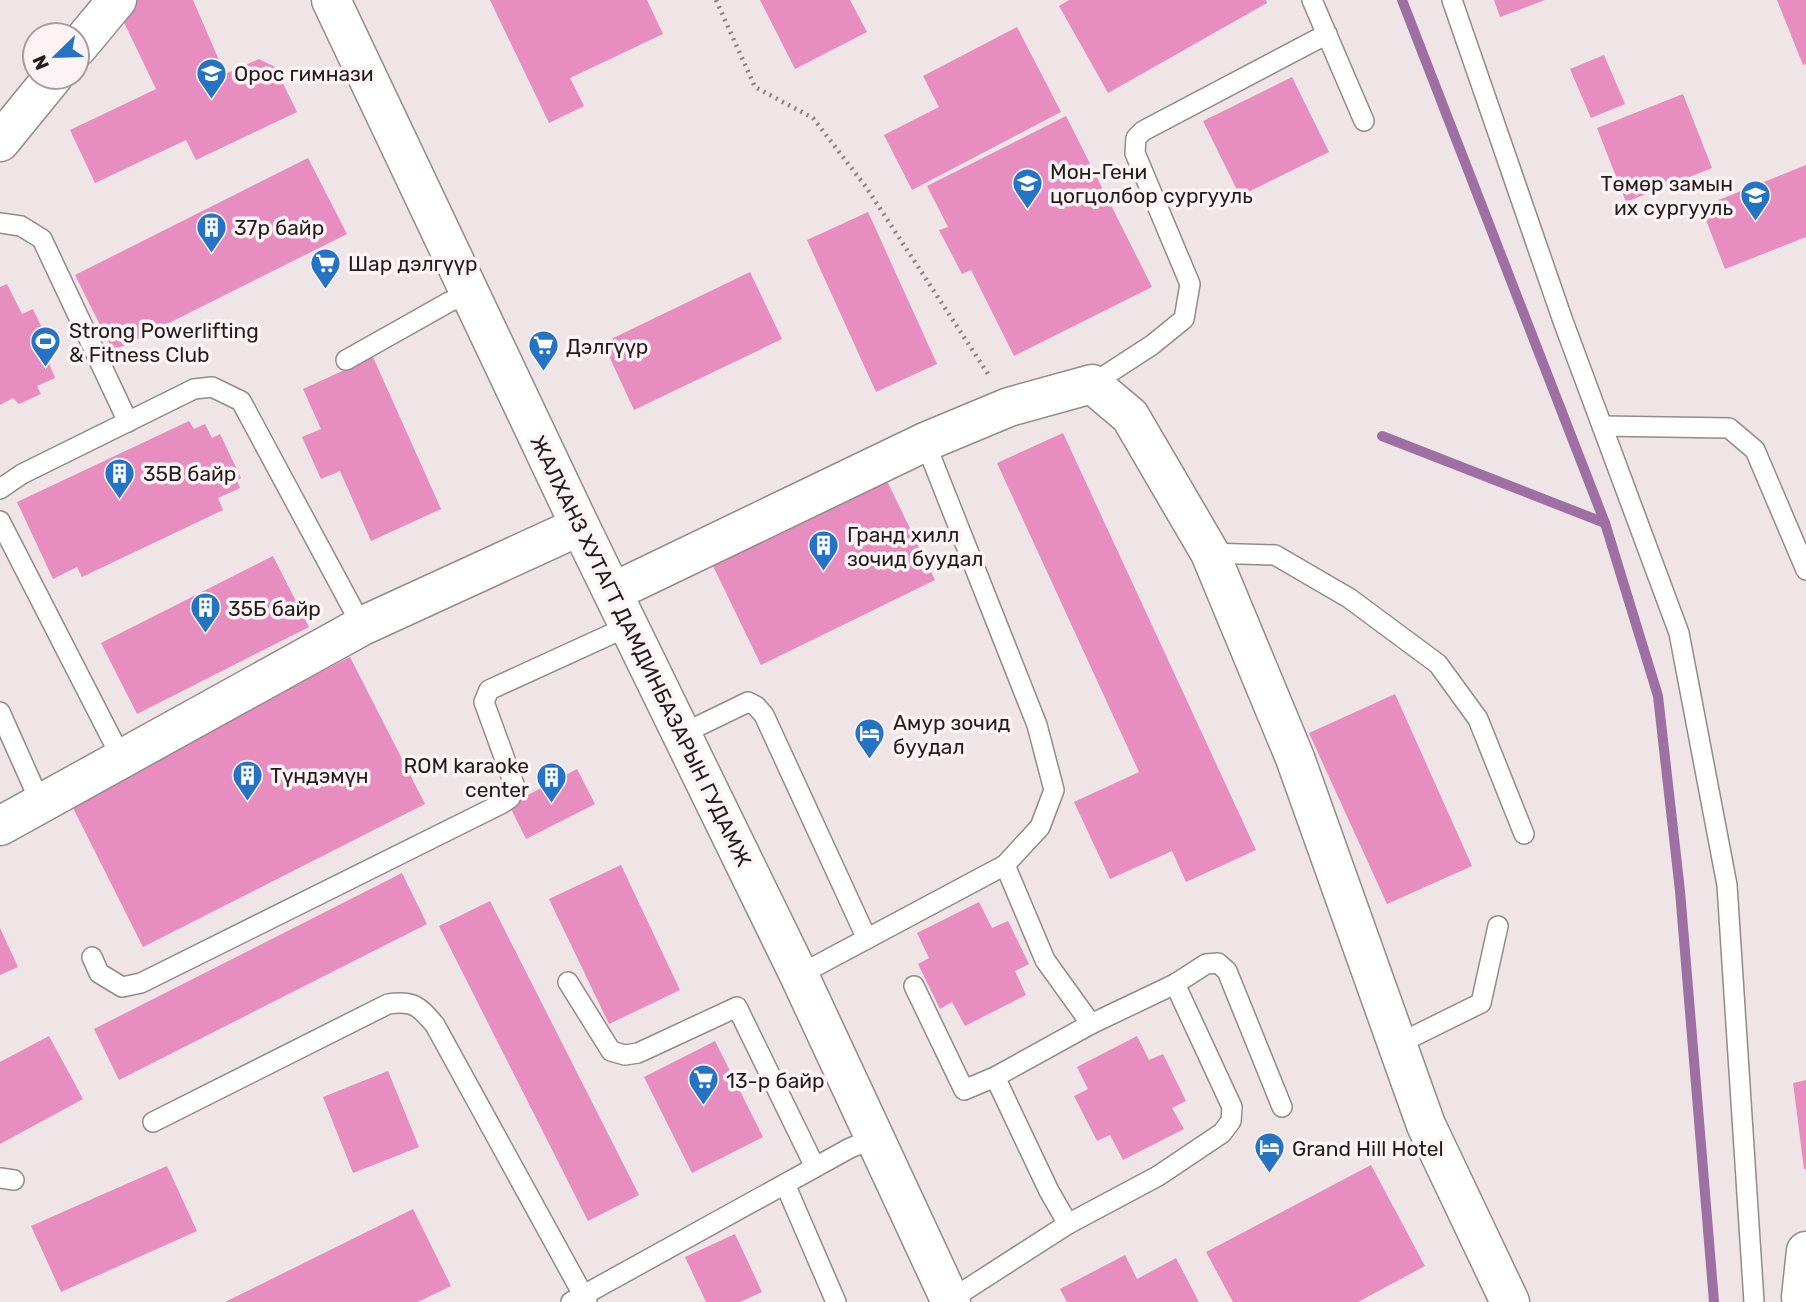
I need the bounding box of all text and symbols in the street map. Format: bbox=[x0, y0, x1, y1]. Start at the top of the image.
north arrow bbox=[21, 21, 91, 91]
text: N bbox=[28, 52, 54, 73]
school or university icon: Орос гимнази bbox=[194, 56, 228, 100]
place label: Орос гимнази bbox=[234, 61, 374, 86]
place label: Мон-Гени цогцолбор сургууль bbox=[1050, 159, 1253, 208]
school or university icon: Мон-Гени цогцолбор сургууль bbox=[1010, 166, 1044, 210]
place label: Төмөр замын их сургууль bbox=[1600, 171, 1733, 220]
school or university icon: Төмөр замын их сургууль bbox=[1739, 178, 1773, 222]
building icon: 37р байр bbox=[194, 210, 228, 254]
place label: 37р байр bbox=[234, 215, 324, 240]
supermarket icon: Шар дэлгүүр bbox=[308, 246, 342, 290]
place label: Шар дэлгүүр bbox=[348, 251, 477, 276]
place label: Strong Powerlifting & Fitness Club bbox=[69, 318, 259, 367]
sports icon: Strong Powerlifting & Fitness Club bbox=[29, 325, 63, 369]
supermarket icon: Дэлгүүр bbox=[526, 329, 560, 373]
place label: Дэлгүүр bbox=[566, 334, 648, 359]
street label: ЖАЛХАНЗ ХУТАГТ ДАМДИНБАЗАРЫН ГУДАМЖ bbox=[525, 431, 757, 871]
building icon: 35В байр bbox=[103, 456, 137, 500]
place label: 35В байр bbox=[143, 461, 236, 486]
place label: Гранд хилл зочид буудал bbox=[847, 522, 983, 571]
building icon: Гранд хилл зочид буудал bbox=[807, 529, 841, 573]
building icon: 35Б байр bbox=[188, 591, 222, 635]
place label: 35Б байр bbox=[228, 596, 321, 621]
place label: Амур зочид буудал bbox=[893, 710, 1010, 759]
hotel icon: Амур зочид буудал bbox=[853, 717, 887, 761]
place label: ROM karaoke center bbox=[403, 753, 529, 802]
building icon: Түндэмүн bbox=[230, 758, 264, 802]
building icon: ROM karaoke center bbox=[535, 760, 569, 804]
place label: Түндэмүн bbox=[270, 763, 369, 788]
supermarket icon: 13-р байр bbox=[686, 1063, 720, 1107]
place label: 13-р байр bbox=[726, 1068, 825, 1093]
hotel icon: Grand Hill Hotel bbox=[1252, 1131, 1286, 1175]
place label: Grand Hill Hotel bbox=[1292, 1136, 1444, 1161]

